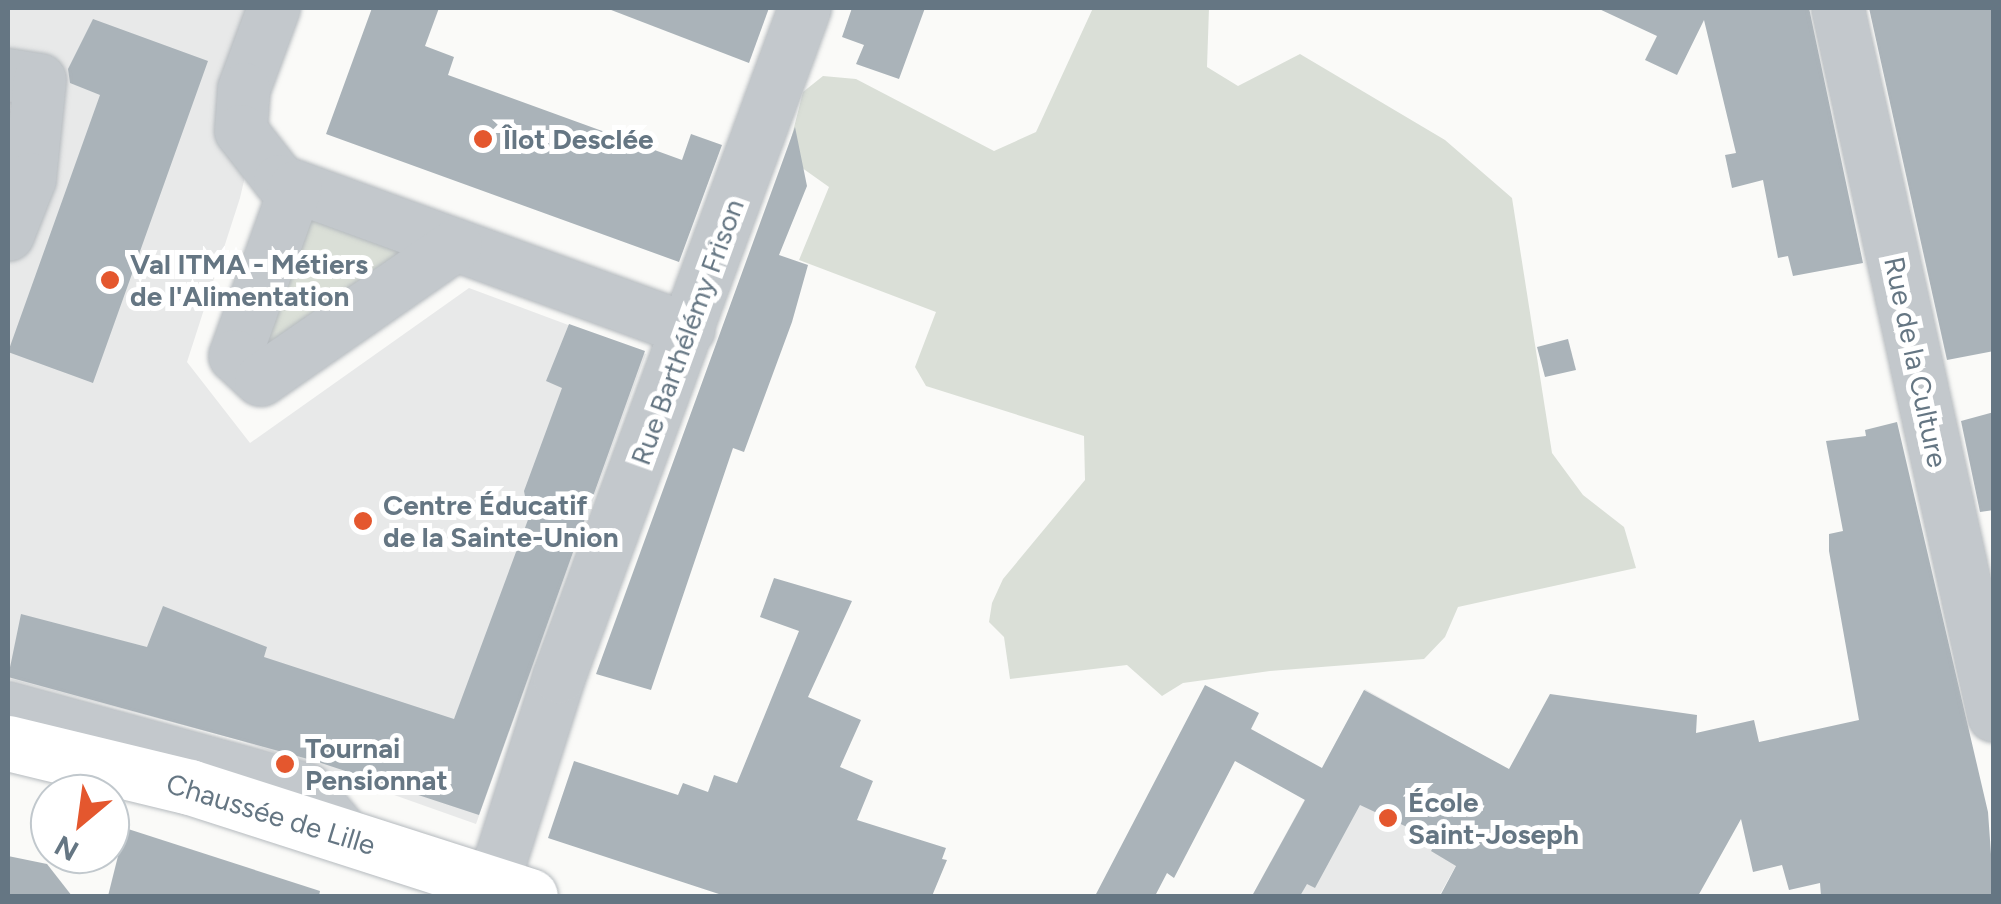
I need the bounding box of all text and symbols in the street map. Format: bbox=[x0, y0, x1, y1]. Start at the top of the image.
place label: Îlot Desclée bbox=[503, 122, 654, 156]
marker: Îlot Desclée bbox=[472, 128, 494, 150]
street label: Rue Barthélémy Frison bbox=[623, 195, 751, 469]
place label: Val ITMA - Métiers de l'Alimentation bbox=[130, 247, 368, 313]
street label: Rue de la Culture bbox=[1877, 254, 1955, 470]
marker: Val ITMA - Métiers de l'Alimentation bbox=[99, 269, 121, 291]
place label: Centre Éducatif de la Sainte-Union bbox=[383, 488, 619, 554]
marker: Centre Éducatif de la Sainte-Union bbox=[352, 510, 374, 532]
place label: Tournai Pensionnat bbox=[305, 731, 448, 797]
marker: Tournai Pensionnat bbox=[274, 753, 296, 775]
street label: Chaussée de Lille bbox=[163, 766, 379, 862]
north arrow bbox=[30, 774, 130, 874]
place label: École Saint-Joseph bbox=[1408, 785, 1579, 851]
marker: École Saint-Joseph bbox=[1377, 807, 1399, 829]
text: N bbox=[49, 828, 84, 869]

